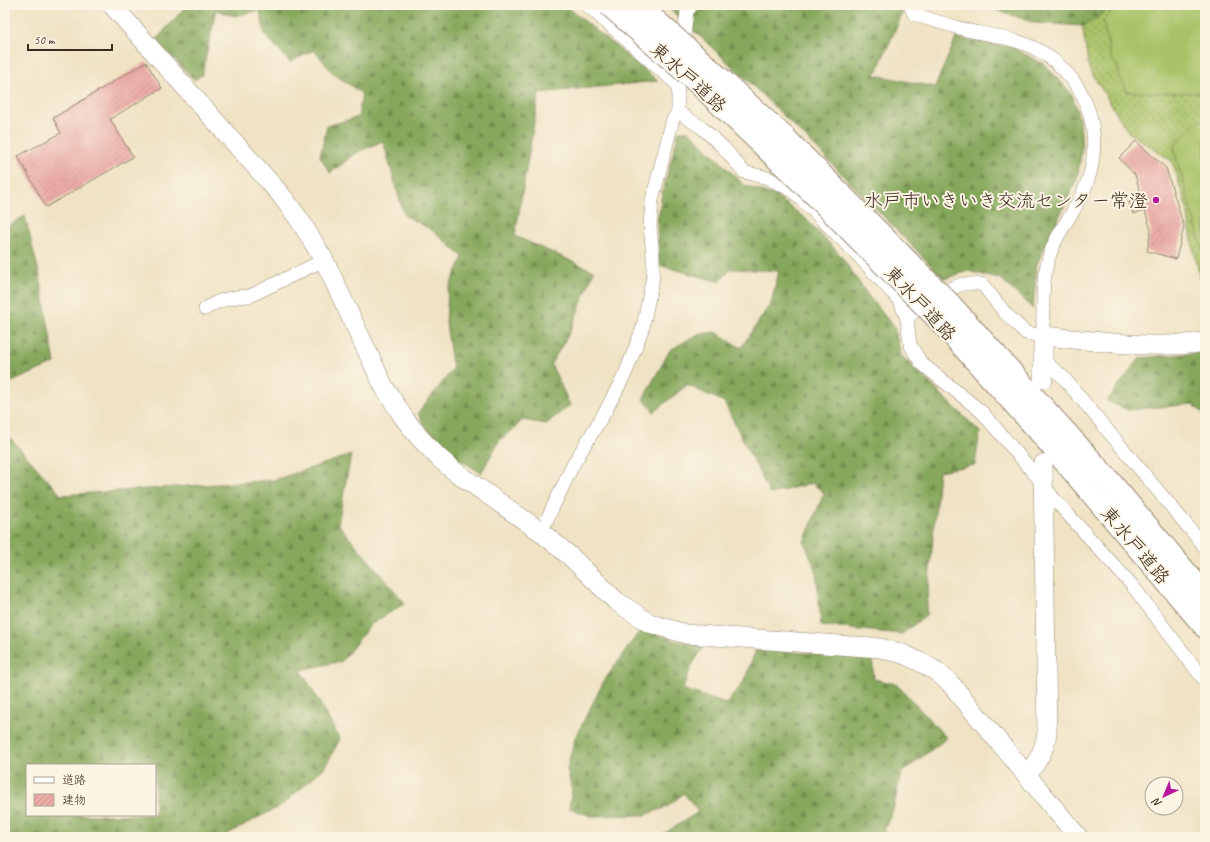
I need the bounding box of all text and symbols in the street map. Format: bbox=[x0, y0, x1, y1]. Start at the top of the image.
scale bar bbox=[28, 26, 112, 52]
text: 50 m bbox=[34, 32, 56, 48]
street label: 東水戸道路 bbox=[645, 37, 732, 118]
place label: 水戸市いきいき交流センター常澄 bbox=[864, 189, 1148, 213]
marker: 水戸市いきいき交流センター常澄 bbox=[1151, 195, 1161, 205]
street label: 東水戸道路 bbox=[879, 261, 961, 347]
street label: 東水戸道路 bbox=[1096, 502, 1175, 590]
legend bbox=[26, 764, 156, 816]
text: 道路 bbox=[62, 772, 86, 788]
north arrow bbox=[1144, 776, 1184, 816]
text: 建物 bbox=[62, 792, 86, 808]
text: N bbox=[1148, 794, 1164, 811]

